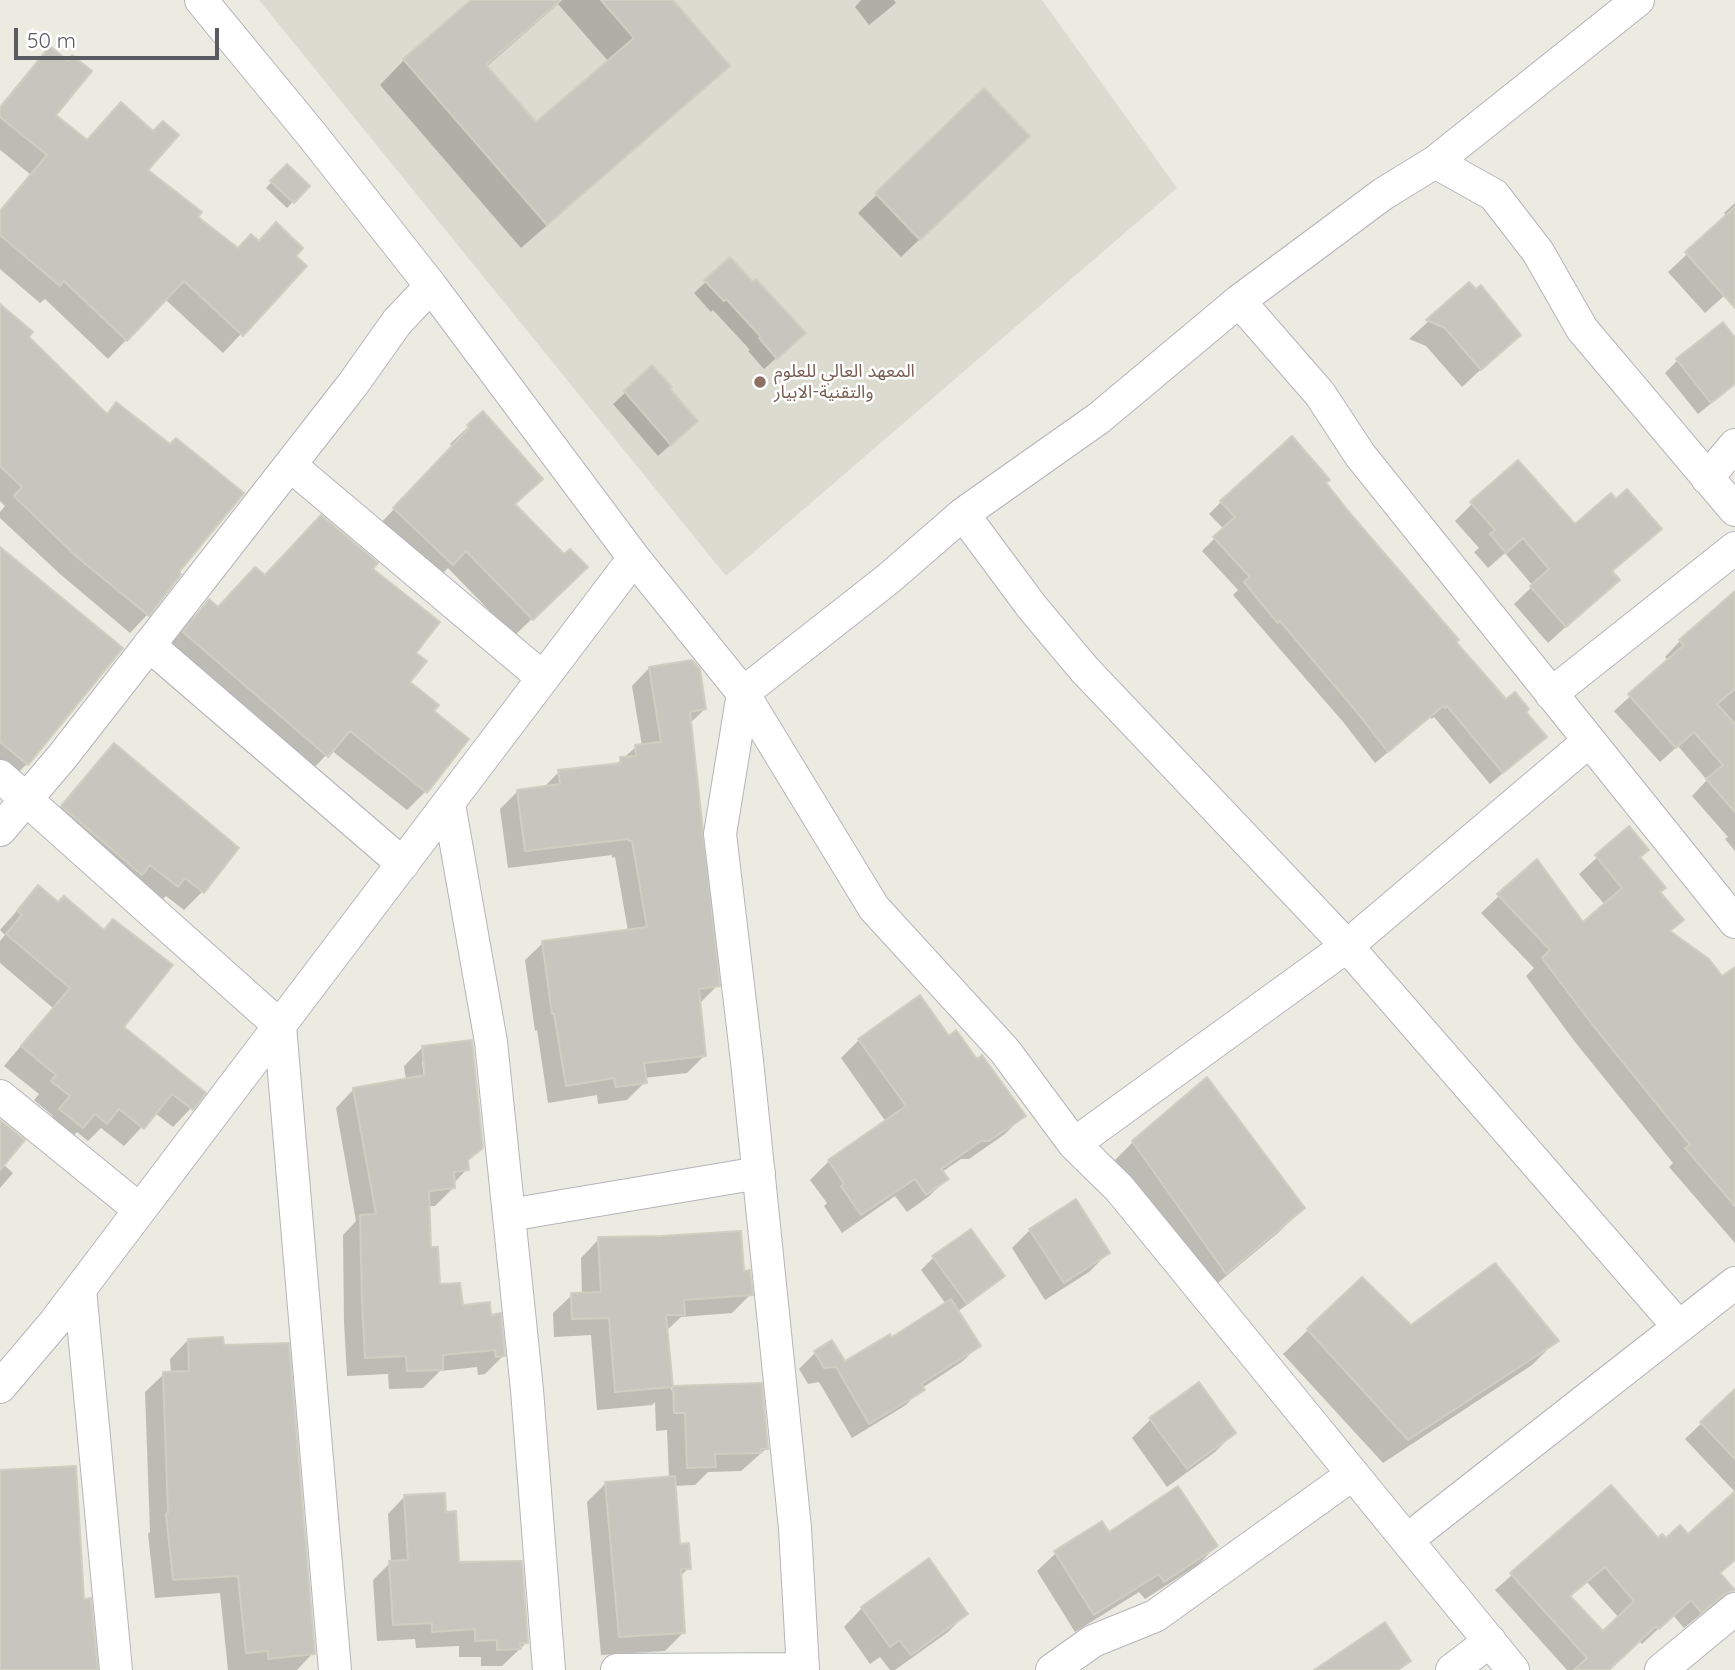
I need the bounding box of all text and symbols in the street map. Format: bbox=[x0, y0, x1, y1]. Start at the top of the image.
scale bar bbox=[18, 14, 222, 58]
text: 50 m bbox=[27, 27, 76, 53]
place label: المعهد العالي للعلوم والتقنية-الابيار bbox=[774, 361, 915, 404]
marker: المعهد العالي للعلوم والتقنية-الابيار bbox=[752, 374, 768, 390]

